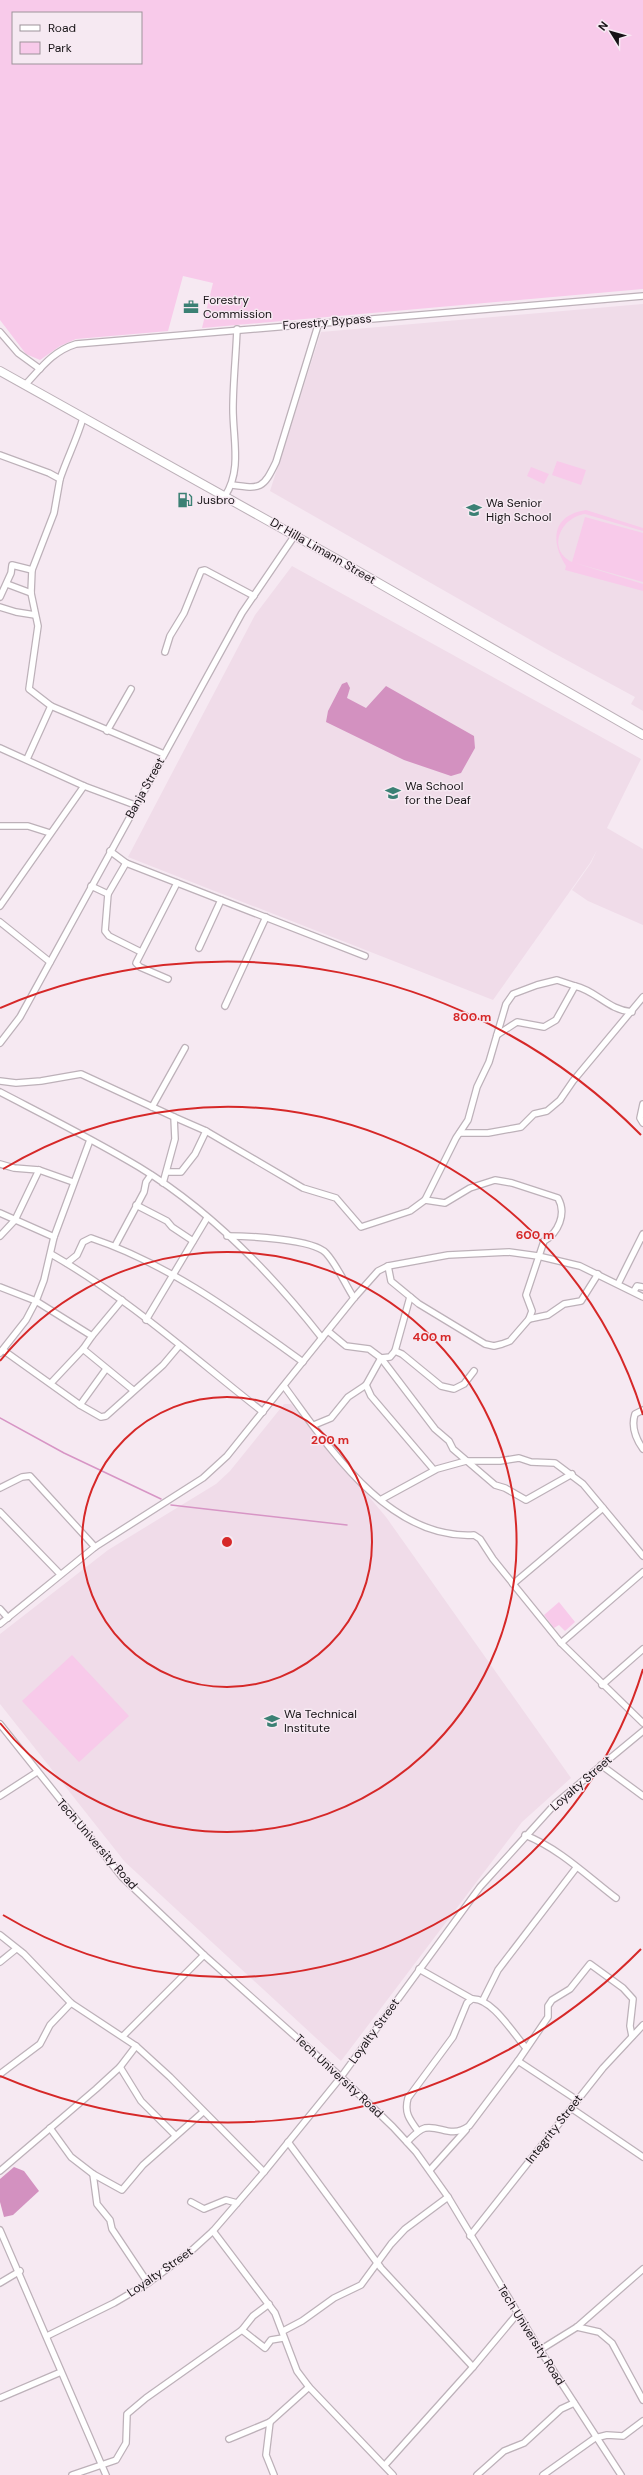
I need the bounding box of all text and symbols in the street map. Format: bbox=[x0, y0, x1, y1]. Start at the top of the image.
legend bbox=[12, 12, 142, 64]
north arrow bbox=[591, 12, 631, 52]
text: N bbox=[595, 19, 611, 33]
text: Road bbox=[48, 20, 76, 36]
text: Park bbox=[48, 40, 72, 56]
place label: Forestry Commission bbox=[203, 292, 272, 322]
office icon: Forestry Commission bbox=[182, 298, 200, 316]
street label: Forestry Bypass bbox=[282, 310, 372, 334]
fuel station icon: Jusbro bbox=[176, 491, 194, 509]
place label: Jusbro bbox=[197, 492, 235, 508]
place label: Wa Senior High School bbox=[486, 495, 551, 525]
school or university icon: Wa Senior High School bbox=[465, 501, 483, 519]
street label: Dr Hilla Limann Street bbox=[267, 514, 379, 588]
street label: Banja Street bbox=[122, 754, 168, 821]
place label: Wa School for the Deaf bbox=[405, 778, 471, 808]
school or university icon: Wa School for the Deaf bbox=[384, 784, 402, 802]
text: 800 m bbox=[453, 1009, 491, 1025]
text: 600 m bbox=[516, 1227, 554, 1243]
text: 400 m bbox=[413, 1329, 451, 1345]
text: 200 m bbox=[311, 1432, 349, 1448]
centre of rings bbox=[220, 1535, 234, 1549]
place label: Wa Technical Institute bbox=[284, 1706, 357, 1736]
school or university icon: Wa Technical Institute bbox=[263, 1712, 281, 1730]
street label: Loyalty Street bbox=[547, 1752, 615, 1814]
street label: Tech University Road bbox=[53, 1795, 141, 1893]
street label: Loyalty Street bbox=[345, 1995, 403, 2067]
street label: Tech University Road bbox=[291, 2031, 387, 2121]
street label: Integrity Street bbox=[522, 2091, 586, 2167]
street label: Loyalty Street bbox=[124, 2243, 196, 2301]
street label: Tech University Road bbox=[494, 2282, 568, 2388]

